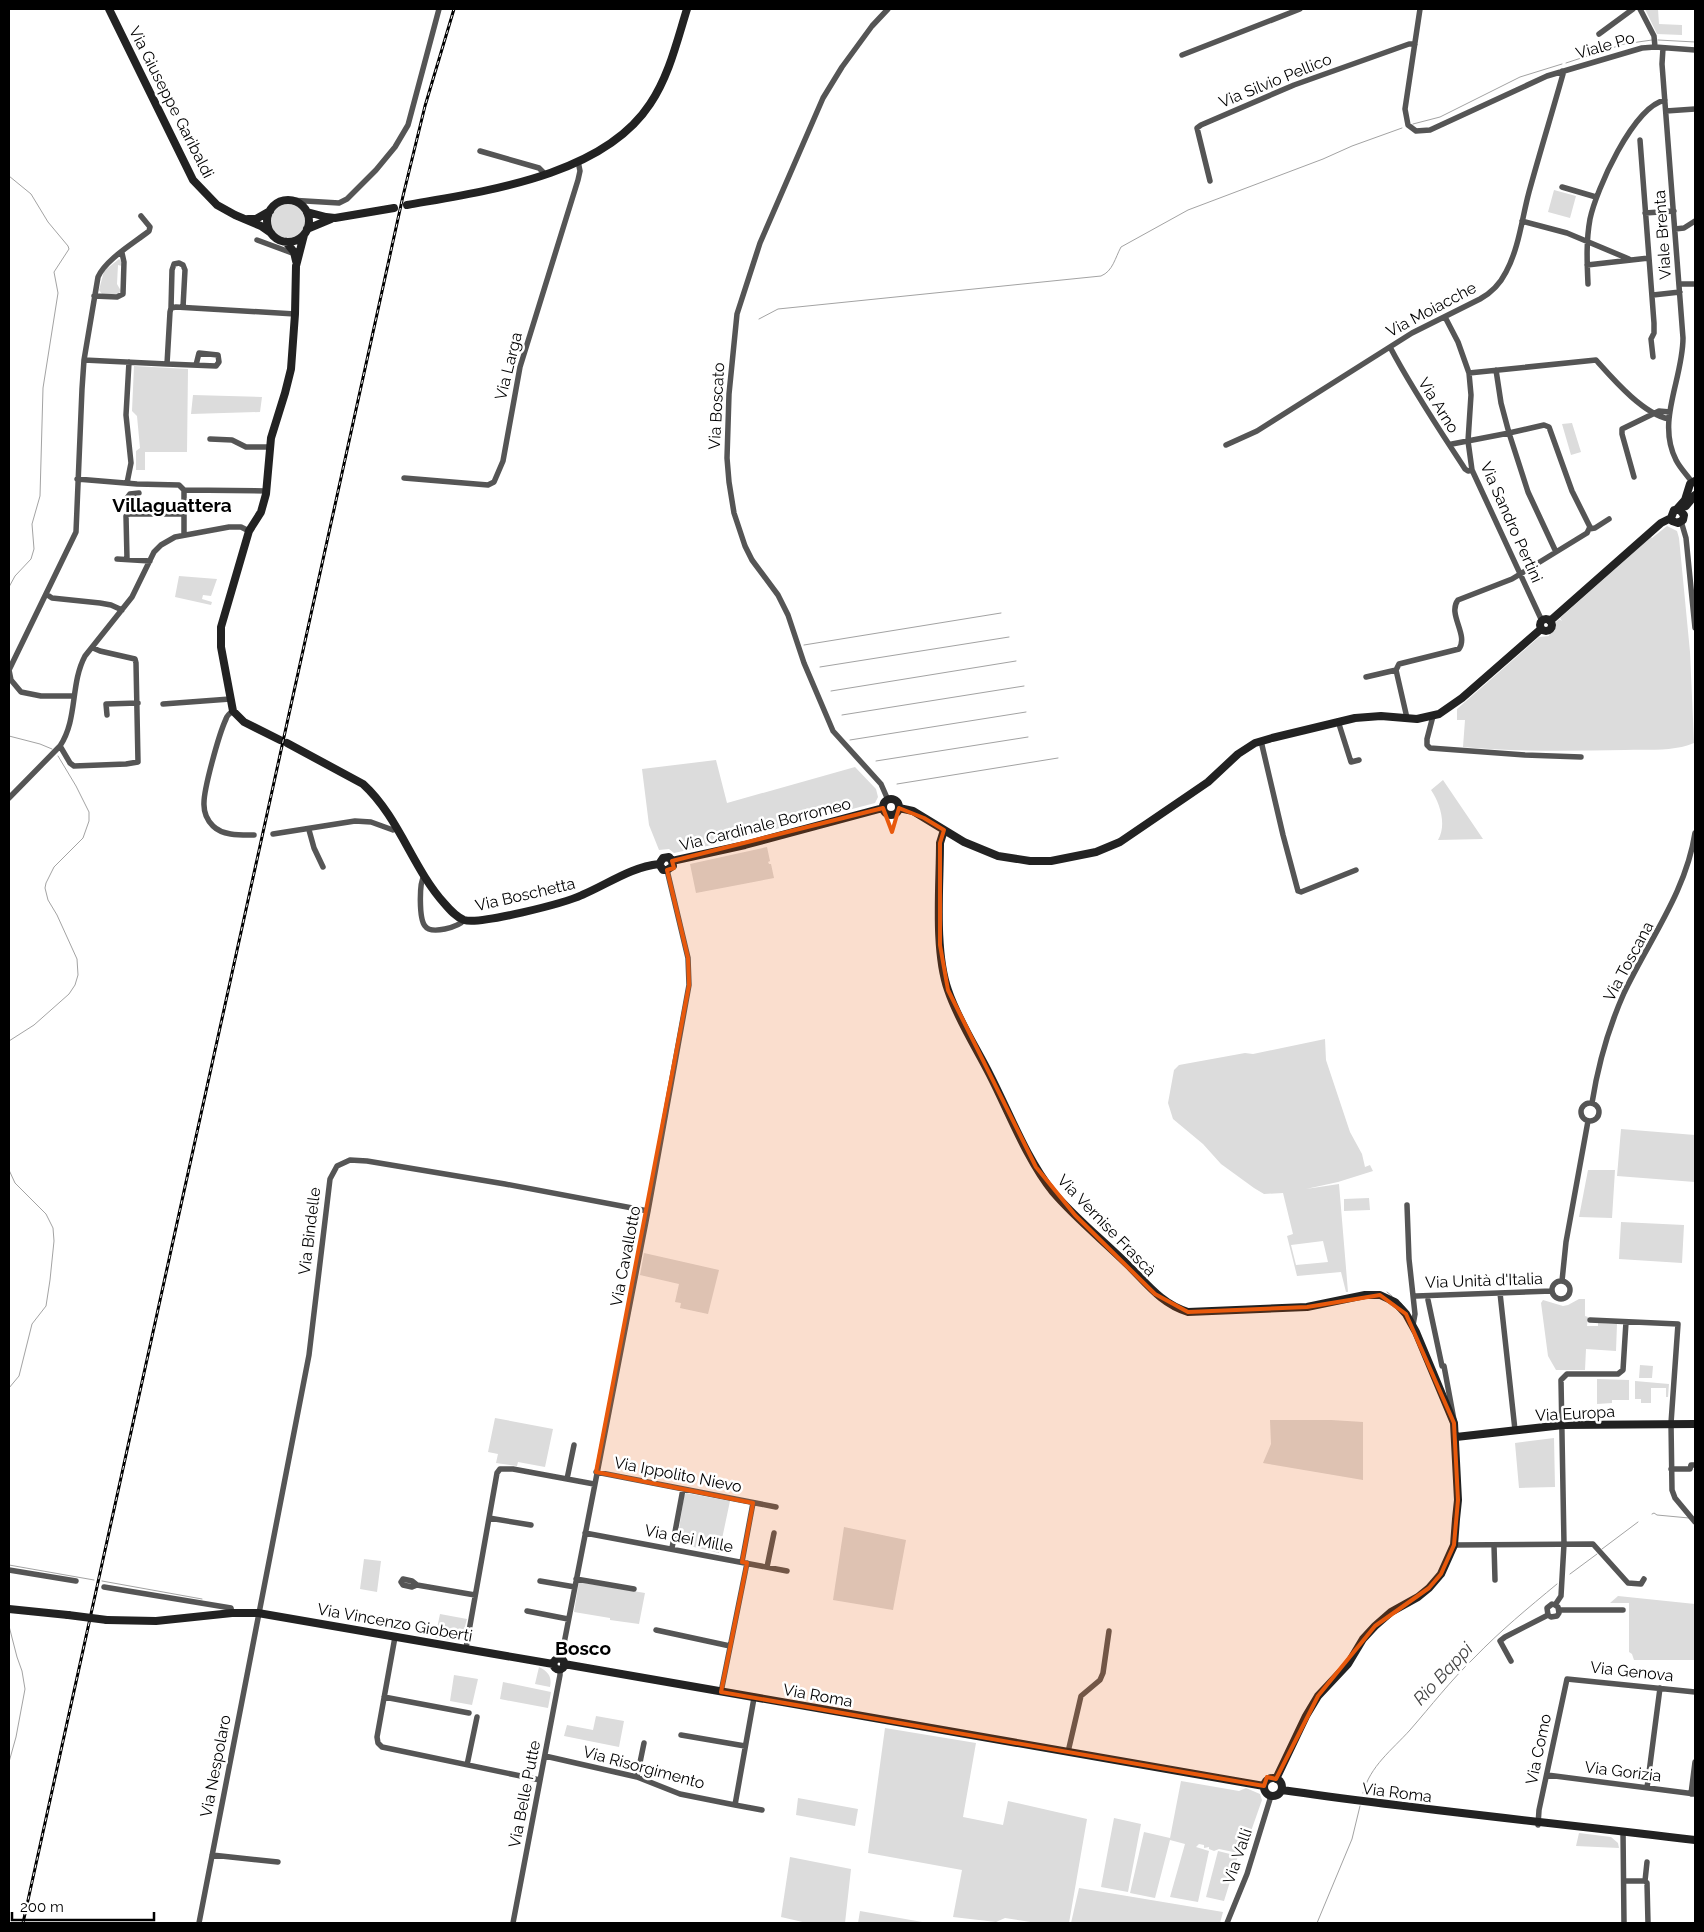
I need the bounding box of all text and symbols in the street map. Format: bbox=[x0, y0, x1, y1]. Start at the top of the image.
street label: Via Giuseppe Garibaldi bbox=[125, 23, 218, 181]
street label: Viale Po bbox=[1574, 28, 1637, 63]
street label: Via Silvio Pellico bbox=[1216, 49, 1334, 112]
street label: Viale Brenta bbox=[1650, 190, 1675, 280]
street label: Via Moiacche bbox=[1383, 278, 1479, 341]
street label: Via Larga bbox=[491, 330, 526, 402]
street label: Via Boscato bbox=[705, 362, 728, 450]
street label: Via Arno bbox=[1414, 374, 1463, 437]
street label: Via Sandro Pertini bbox=[1476, 459, 1547, 586]
district label: Villaguattera bbox=[112, 494, 232, 516]
street label: Via Cardinale Borromeo bbox=[678, 794, 853, 855]
street label: Via Boschetta bbox=[473, 874, 577, 915]
street label: Via Toscana bbox=[1600, 918, 1657, 1004]
street label: Via Vernise Frascà bbox=[1053, 1171, 1160, 1280]
street label: Via Bindelle bbox=[295, 1186, 324, 1276]
street label: Via Cavallotto bbox=[606, 1204, 645, 1308]
street label: Via Unità d'Italia bbox=[1425, 1269, 1543, 1292]
street label: Via Europa bbox=[1535, 1402, 1615, 1425]
street label: Via Ippolito Nievo bbox=[612, 1453, 743, 1496]
street label: Via dei Mille bbox=[643, 1521, 735, 1556]
street label: Via Vincenzo Gioberti bbox=[316, 1599, 474, 1645]
district label: Bosco bbox=[555, 1637, 611, 1659]
water label: Rio Bappi bbox=[1409, 1637, 1477, 1709]
street label: Via Genova bbox=[1589, 1658, 1675, 1685]
street label: Via Roma bbox=[782, 1680, 854, 1711]
street label: Via Como bbox=[1522, 1712, 1555, 1786]
street label: Via Nespolaro bbox=[196, 1713, 235, 1819]
street label: Via Belle Putte bbox=[505, 1739, 544, 1849]
street label: Via Risorgimento bbox=[581, 1742, 707, 1793]
street label: Via Gorizia bbox=[1583, 1757, 1662, 1786]
street label: Via Roma bbox=[1361, 1779, 1433, 1806]
street label: Via Valli bbox=[1219, 1826, 1256, 1886]
scale bar bbox=[12, 1890, 155, 1922]
text: 200 m bbox=[20, 1898, 64, 1916]

